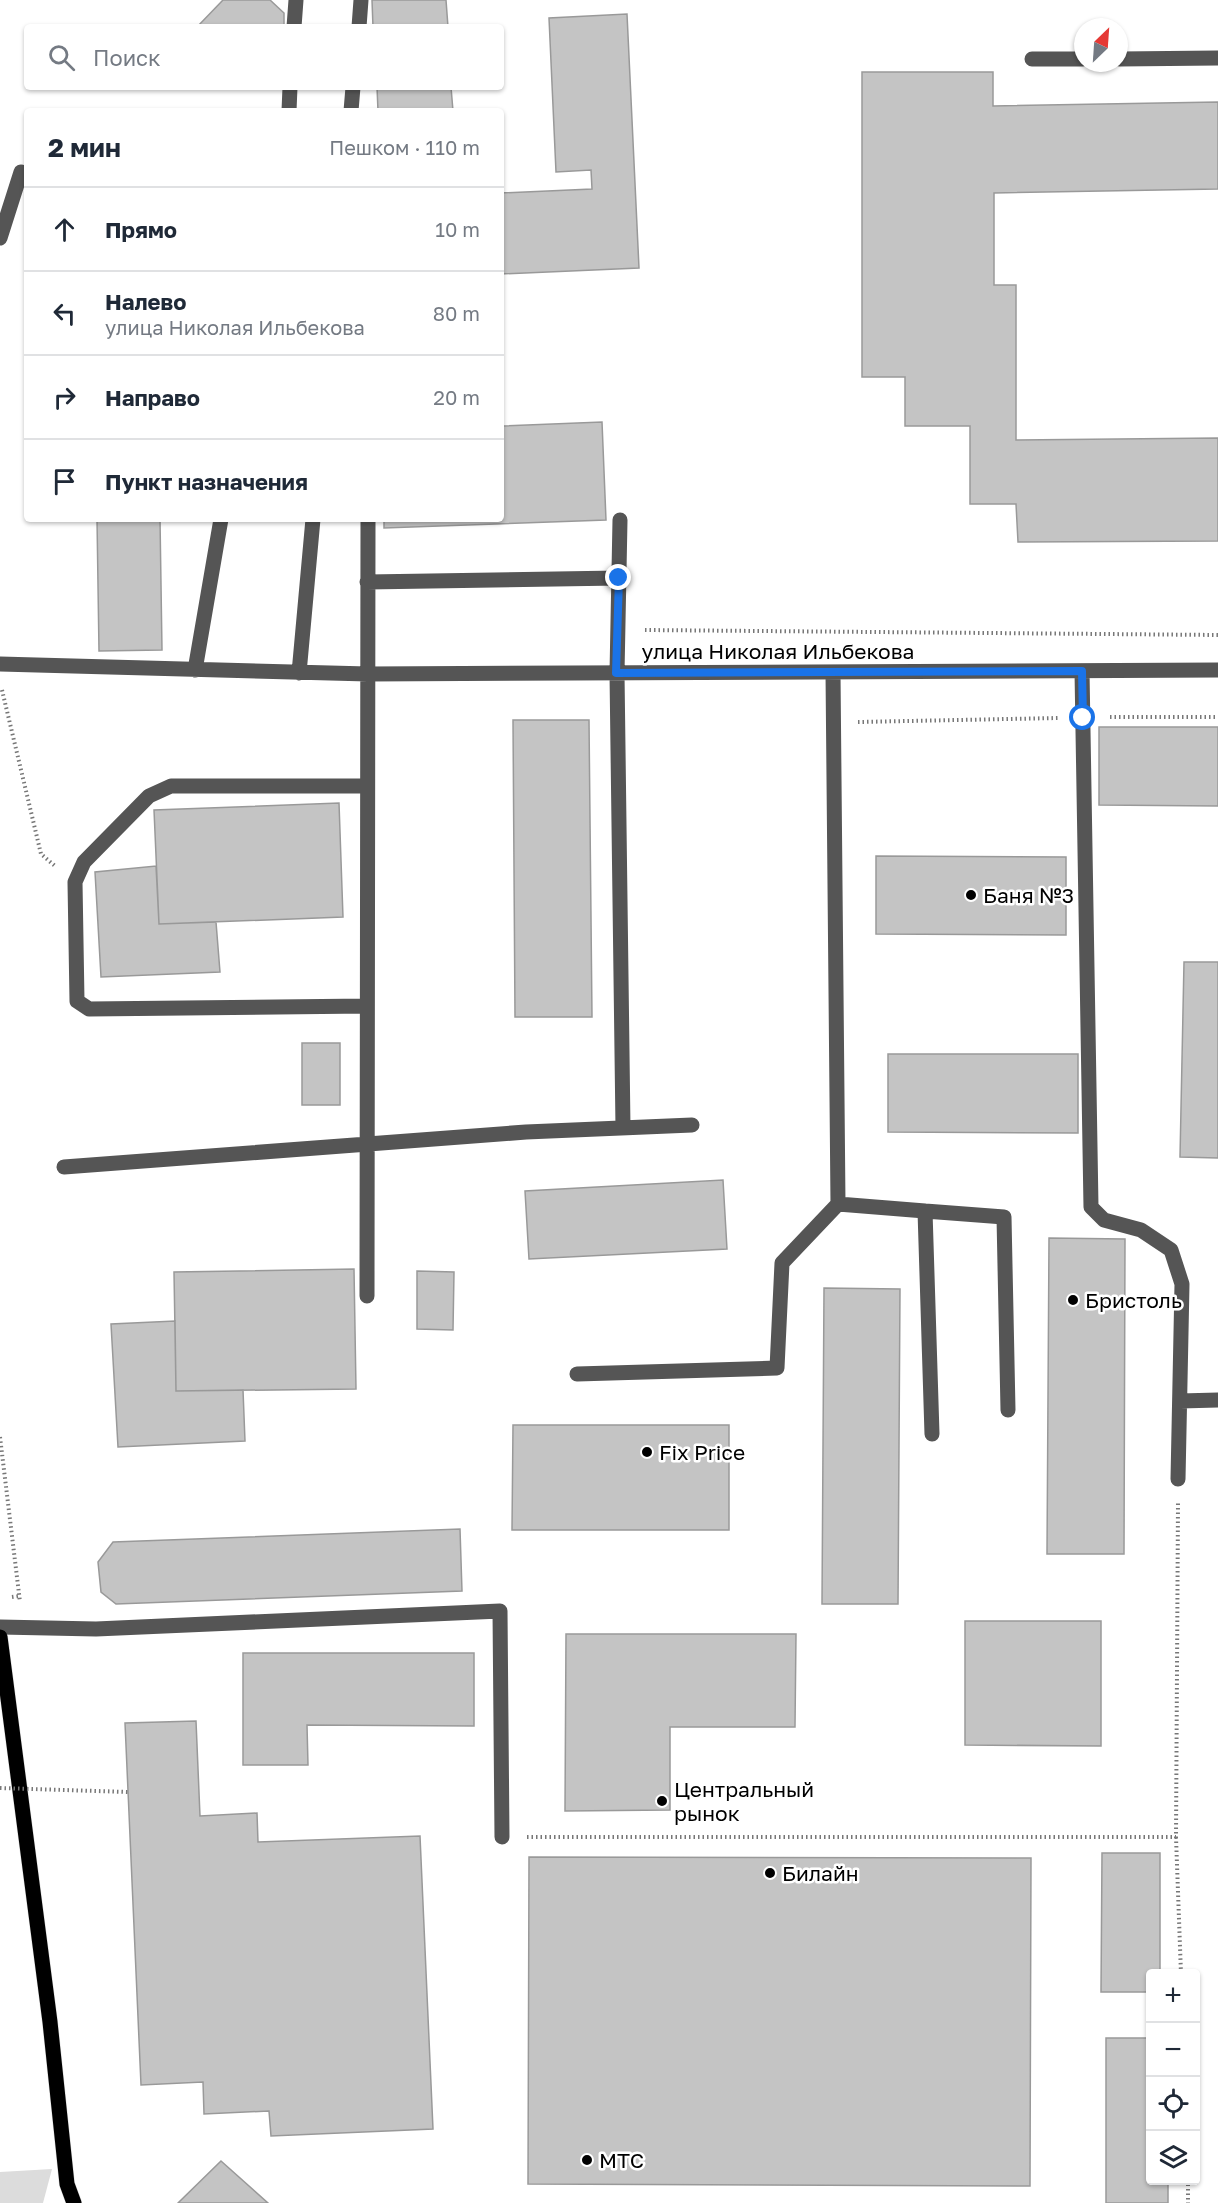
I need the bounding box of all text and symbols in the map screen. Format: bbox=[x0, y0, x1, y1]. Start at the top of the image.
north arrow bbox=[1074, 18, 1128, 72]
search box bbox=[24, 24, 504, 90]
icon: search bbox=[45, 41, 78, 74]
text: Поиск bbox=[93, 44, 161, 71]
text: 2 мин bbox=[48, 132, 121, 163]
text: Пешком · 110 m bbox=[329, 135, 480, 159]
icon: ahead bbox=[48, 213, 81, 246]
text: Прямо bbox=[105, 216, 177, 243]
text: 10 m bbox=[435, 217, 480, 241]
text: Налево bbox=[105, 288, 187, 315]
icon: left bbox=[48, 297, 81, 330]
text: 80 m bbox=[433, 301, 480, 325]
text: улица Николая Ильбекова bbox=[105, 315, 365, 339]
icon: right bbox=[48, 381, 81, 414]
text: Направо bbox=[105, 384, 200, 411]
text: 20 m bbox=[433, 385, 480, 409]
icon: arrive bbox=[48, 465, 81, 498]
text: Пункт назначения bbox=[105, 468, 308, 495]
route end bbox=[605, 564, 631, 590]
street label: улица Николая Ильбекова bbox=[642, 638, 914, 664]
route start bbox=[1069, 704, 1095, 730]
place label: Баня №3 bbox=[983, 882, 1074, 908]
marker: Баня №3 bbox=[964, 888, 978, 902]
place label: Бристоль bbox=[1085, 1287, 1182, 1313]
marker: Бристоль bbox=[1066, 1293, 1080, 1307]
place label: Fix Price bbox=[659, 1439, 745, 1465]
marker: Fix Price bbox=[640, 1445, 654, 1459]
place label: Центральный рынок bbox=[674, 1776, 814, 1826]
marker: Центральный рынок bbox=[655, 1794, 669, 1808]
place label: Билайн bbox=[782, 1860, 859, 1886]
marker: Билайн bbox=[763, 1866, 777, 1880]
map controls bbox=[1146, 1969, 1200, 2185]
button: + bbox=[1146, 1969, 1200, 2023]
button: − bbox=[1146, 2023, 1200, 2077]
button: locate bbox=[1146, 2077, 1200, 2131]
button: layers bbox=[1146, 2131, 1200, 2185]
place label: МТС bbox=[599, 2147, 644, 2173]
marker: МТС bbox=[580, 2153, 594, 2167]

